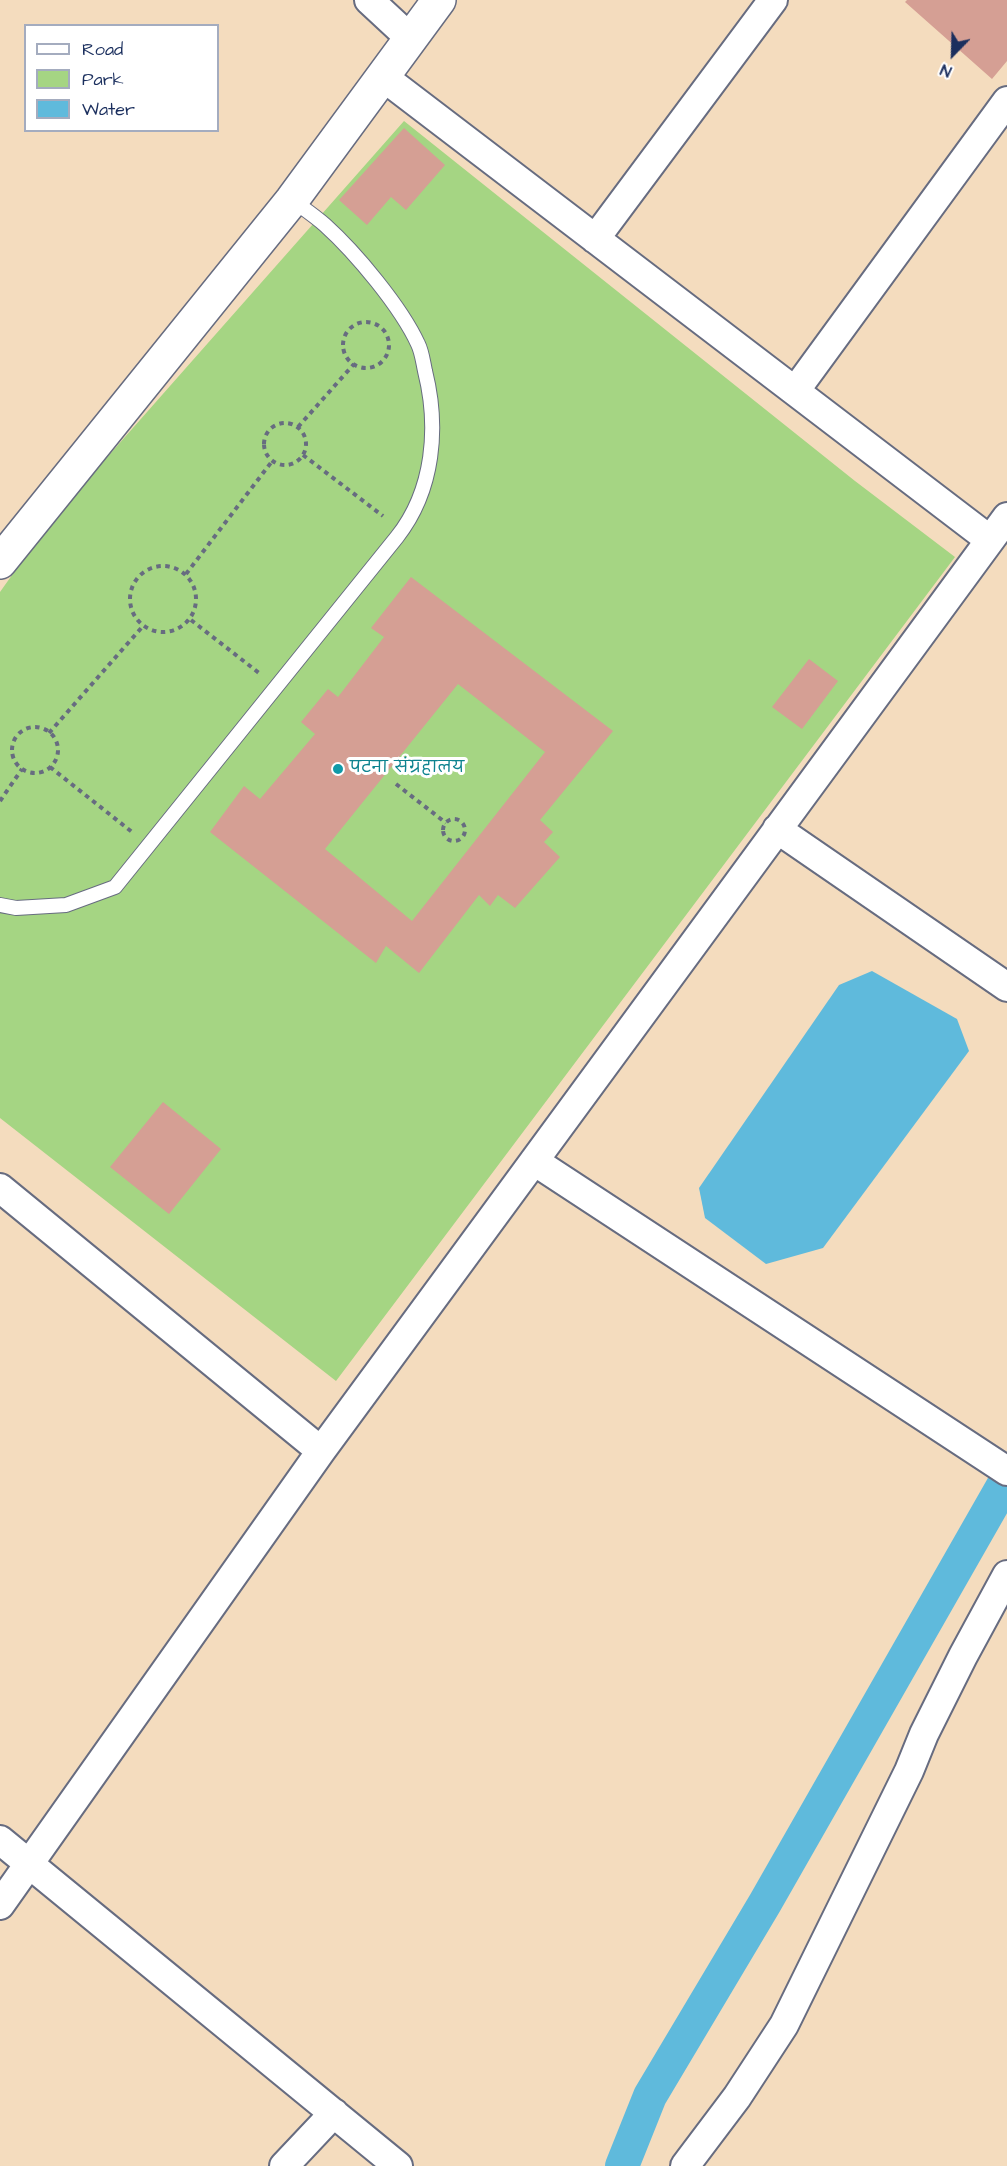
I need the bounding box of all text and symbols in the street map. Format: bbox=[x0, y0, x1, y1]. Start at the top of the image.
legend bbox=[24, 24, 219, 132]
north arrow bbox=[923, 24, 983, 84]
text: Road bbox=[82, 37, 123, 62]
text: N bbox=[937, 58, 955, 83]
text: Park bbox=[82, 67, 124, 92]
text: Water bbox=[82, 97, 135, 122]
place label: पटना संग्रहालय bbox=[350, 759, 464, 779]
marker: पटना संग्रहालय bbox=[331, 762, 345, 776]

